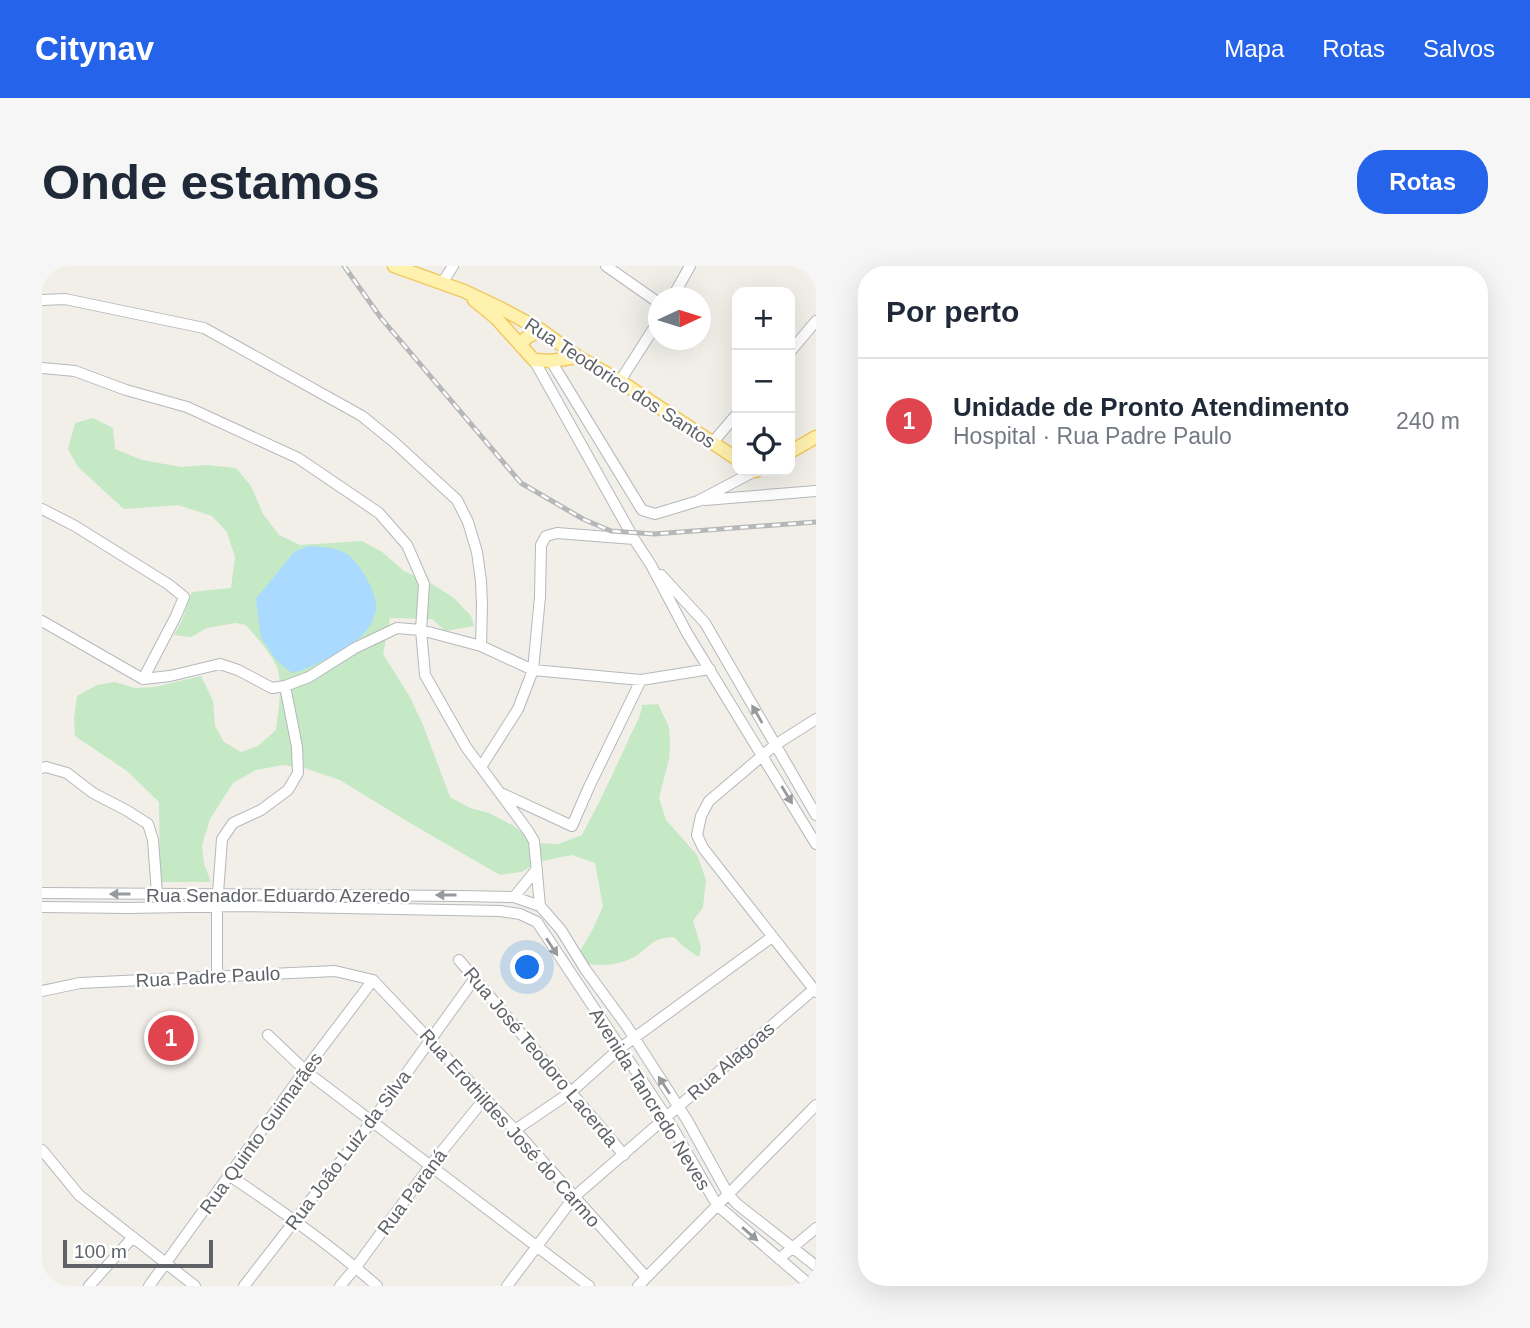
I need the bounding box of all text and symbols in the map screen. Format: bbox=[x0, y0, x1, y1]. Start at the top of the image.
text: Citynav bbox=[35, 30, 154, 67]
text: Mapa bbox=[1224, 35, 1284, 62]
text: Rotas bbox=[1322, 35, 1385, 62]
text: Salvos bbox=[1423, 35, 1495, 62]
button: Rotas bbox=[1357, 150, 1488, 214]
text: Onde estamos bbox=[42, 155, 380, 209]
north arrow bbox=[648, 287, 711, 350]
map controls bbox=[732, 287, 795, 476]
button: + bbox=[732, 287, 795, 350]
text: Por perto bbox=[886, 295, 1019, 328]
street label: Rua Teodorico dos Santos bbox=[521, 314, 719, 452]
button: − bbox=[732, 350, 795, 413]
text: Unidade de Pronto Atendimento bbox=[953, 392, 1349, 422]
text: 1 bbox=[903, 408, 915, 434]
text: 240 m bbox=[1396, 408, 1460, 434]
button: locate bbox=[732, 413, 795, 476]
text: Hospital · Rua Padre Paulo bbox=[953, 423, 1232, 449]
one-way arrow bbox=[751, 704, 763, 723]
one-way arrow bbox=[781, 786, 793, 805]
street label: Rua Senador Eduardo Azeredo bbox=[146, 885, 410, 906]
one-way arrow bbox=[109, 888, 131, 900]
one-way arrow bbox=[434, 890, 456, 901]
one-way arrow bbox=[546, 937, 559, 956]
your location bbox=[510, 950, 544, 984]
street label: Rua Padre Paulo bbox=[135, 963, 281, 991]
street label: Rua José Teodoro Lacerda bbox=[460, 963, 623, 1151]
street label: Avenida Tancredo Neves bbox=[585, 1004, 715, 1194]
pin: 1 bbox=[148, 1012, 194, 1064]
street label: Rua Alagoas bbox=[683, 1018, 779, 1104]
street label: Rua Erothildes José do Carmo bbox=[416, 1025, 604, 1231]
street label: Rua Quinto Guimarães bbox=[195, 1048, 327, 1218]
street label: Rua João Luiz da Silva bbox=[281, 1066, 415, 1234]
one-way arrow bbox=[658, 1076, 671, 1095]
street label: Rua Paraná bbox=[373, 1145, 451, 1239]
one-way arrow bbox=[741, 1226, 759, 1242]
scale bar bbox=[63, 1237, 214, 1269]
text: 100 m bbox=[74, 1241, 127, 1262]

